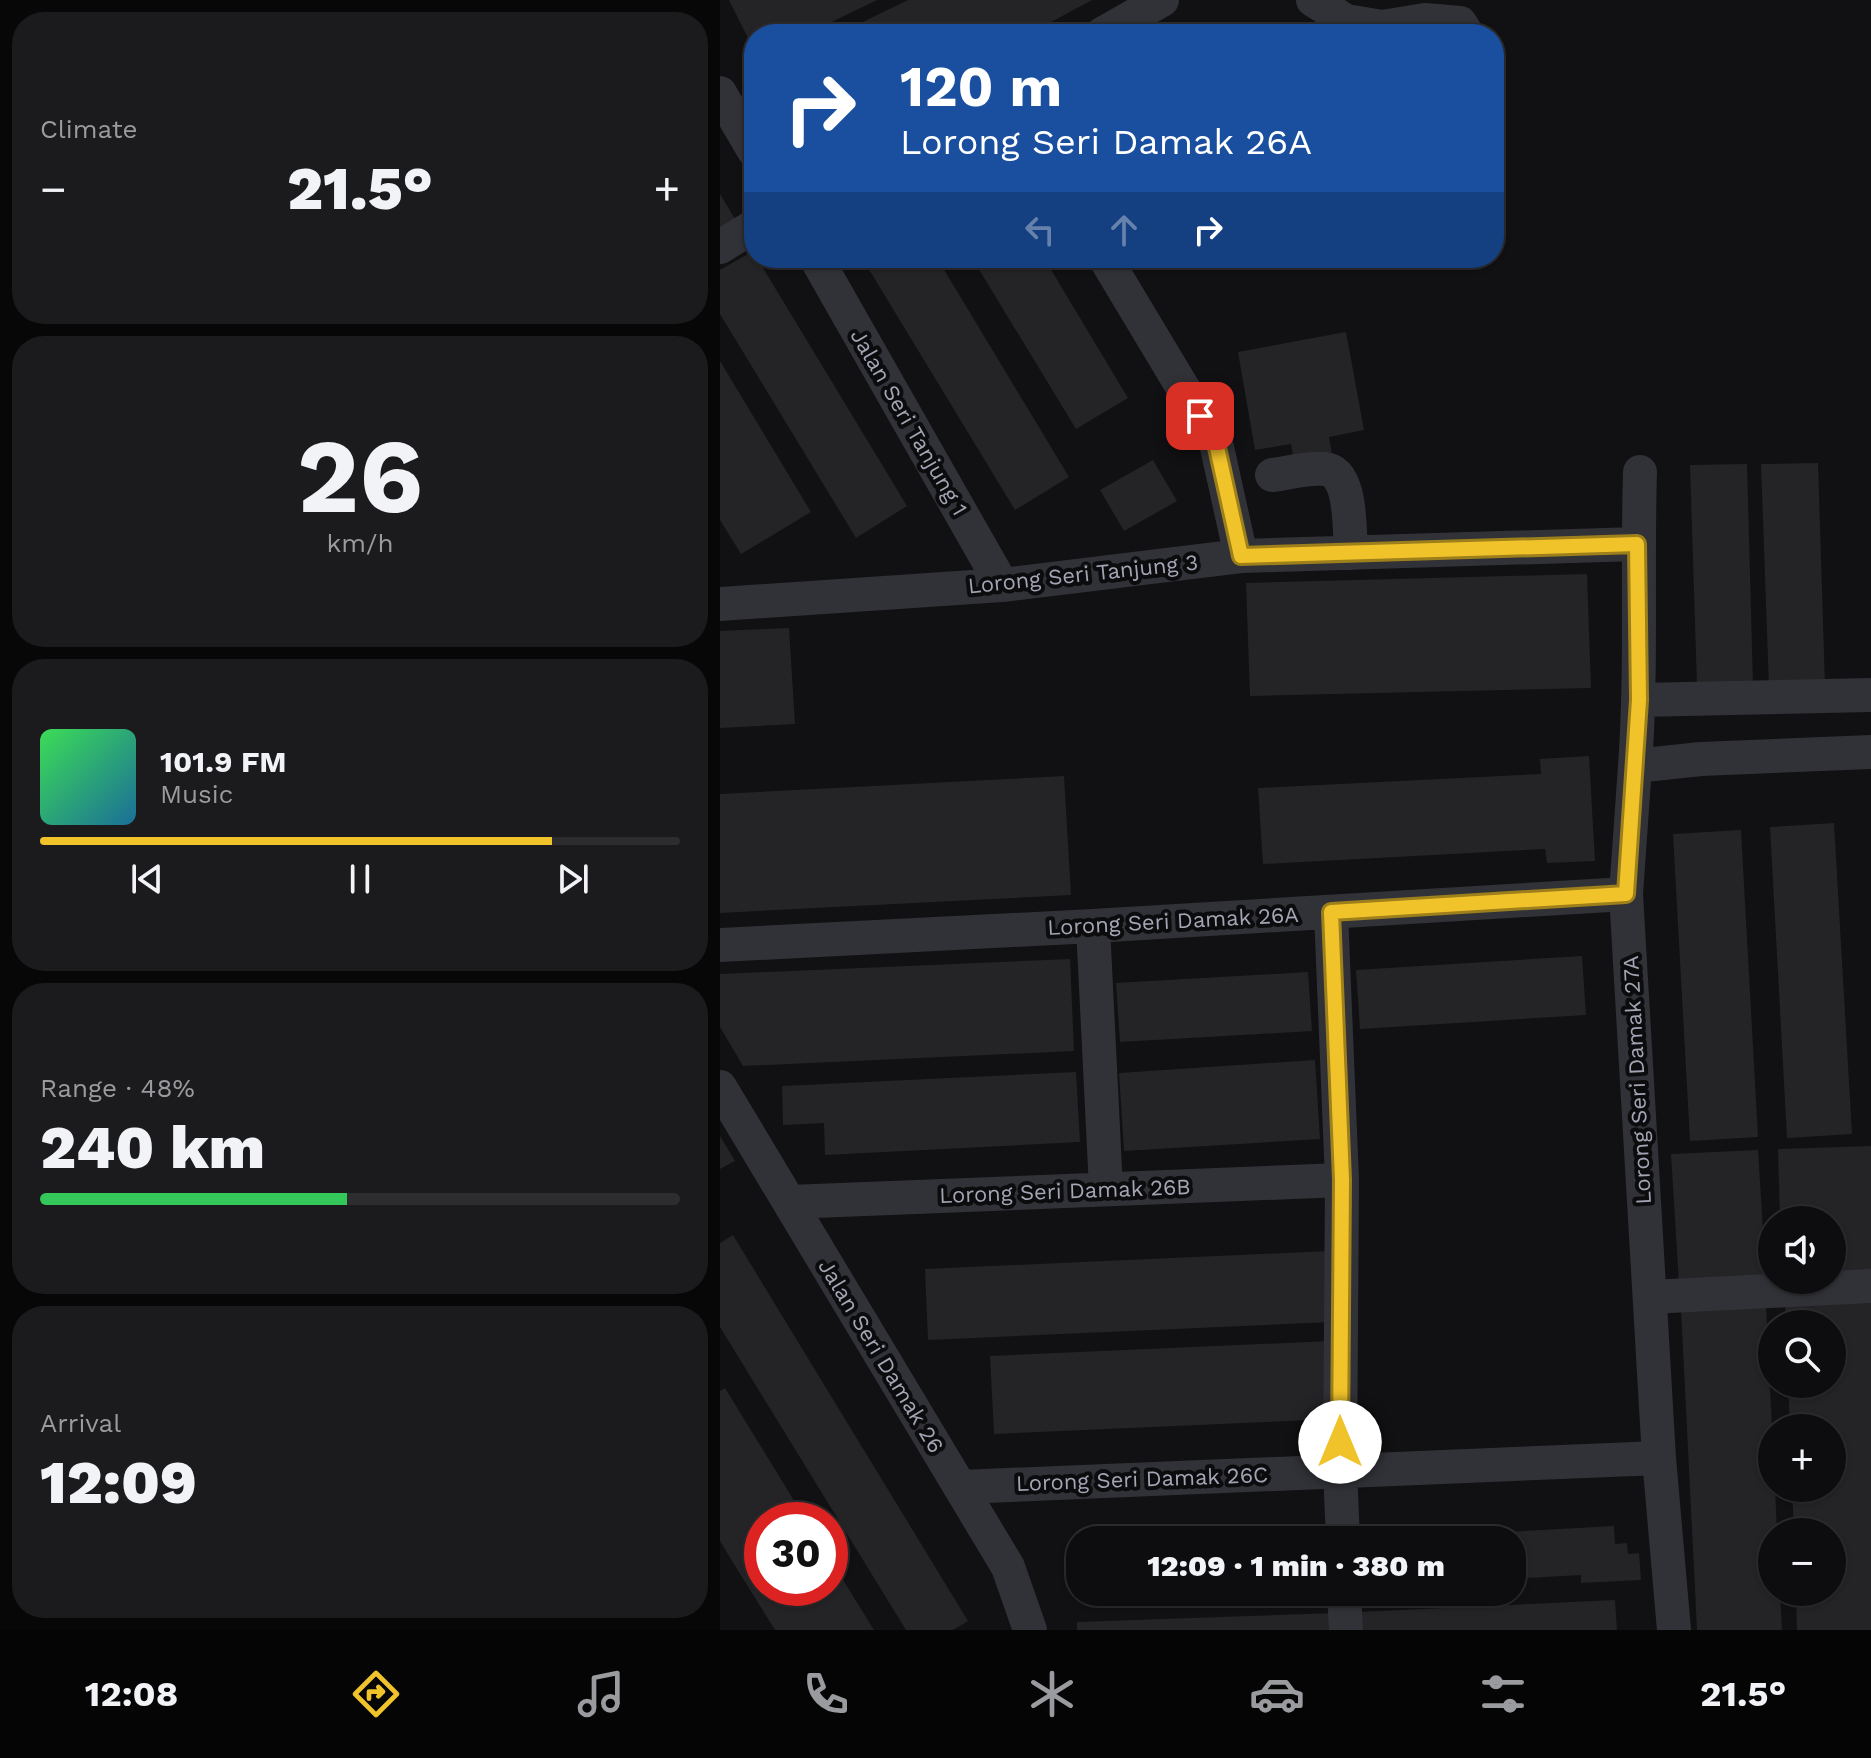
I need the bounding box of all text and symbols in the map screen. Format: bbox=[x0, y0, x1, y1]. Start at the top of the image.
text: 120 m bbox=[900, 54, 1062, 120]
icon: right bbox=[768, 56, 872, 160]
text: Climate bbox=[40, 114, 138, 144]
text: Lorong Seri Damak 26A bbox=[900, 121, 1312, 163]
text: 21.5° bbox=[287, 153, 433, 224]
text: − bbox=[40, 163, 67, 215]
text: + bbox=[653, 163, 680, 215]
icon: left bbox=[1018, 208, 1062, 252]
icon: ahead bbox=[1102, 208, 1146, 252]
icon: right bbox=[1186, 208, 1230, 252]
street label: Jalan Seri Tanjung 1 bbox=[845, 324, 973, 520]
pin bbox=[1166, 382, 1234, 450]
icon: arrive bbox=[1178, 394, 1222, 438]
text: 26 bbox=[297, 415, 423, 537]
text: km/h bbox=[327, 528, 393, 558]
street label: Lorong Seri Tanjung 3 bbox=[967, 549, 1199, 599]
text: 101.9 FM bbox=[160, 744, 287, 779]
text: Music bbox=[160, 779, 233, 809]
icon: previous bbox=[125, 857, 169, 901]
icon: pause bbox=[338, 857, 382, 901]
icon: next bbox=[551, 857, 595, 901]
street label: Lorong Seri Damak 26A bbox=[1047, 902, 1299, 940]
street label: Lorong Seri Damak 27A bbox=[1618, 955, 1656, 1205]
text: Range · 48% bbox=[40, 1073, 195, 1103]
text: 240 km bbox=[40, 1112, 265, 1183]
street label: Lorong Seri Damak 26B bbox=[939, 1174, 1191, 1208]
map controls bbox=[1758, 1206, 1846, 1606]
button: sound bbox=[1758, 1206, 1846, 1294]
street label: Jalan Seri Damak 26 bbox=[813, 1255, 949, 1457]
button: search bbox=[1758, 1310, 1846, 1398]
position arrow bbox=[1298, 1400, 1382, 1484]
text: Arrival bbox=[40, 1408, 121, 1438]
button: + bbox=[1758, 1414, 1846, 1502]
text: 12:09 bbox=[40, 1447, 197, 1518]
street label: Lorong Seri Damak 26C bbox=[1015, 1462, 1269, 1496]
speed limit sign: 30 bbox=[744, 1502, 848, 1606]
button: − bbox=[1758, 1518, 1846, 1606]
text: 12:09 · 1 min · 380 m bbox=[1147, 1548, 1445, 1583]
icon: directions bbox=[348, 1666, 404, 1722]
icon: music bbox=[573, 1666, 629, 1722]
icon: phone bbox=[798, 1666, 854, 1722]
icon: climate bbox=[1024, 1666, 1080, 1722]
icon: car bbox=[1249, 1666, 1305, 1722]
icon: filters bbox=[1475, 1666, 1531, 1722]
text: 12:08 bbox=[85, 1673, 178, 1715]
text: 21.5° bbox=[1700, 1673, 1786, 1715]

